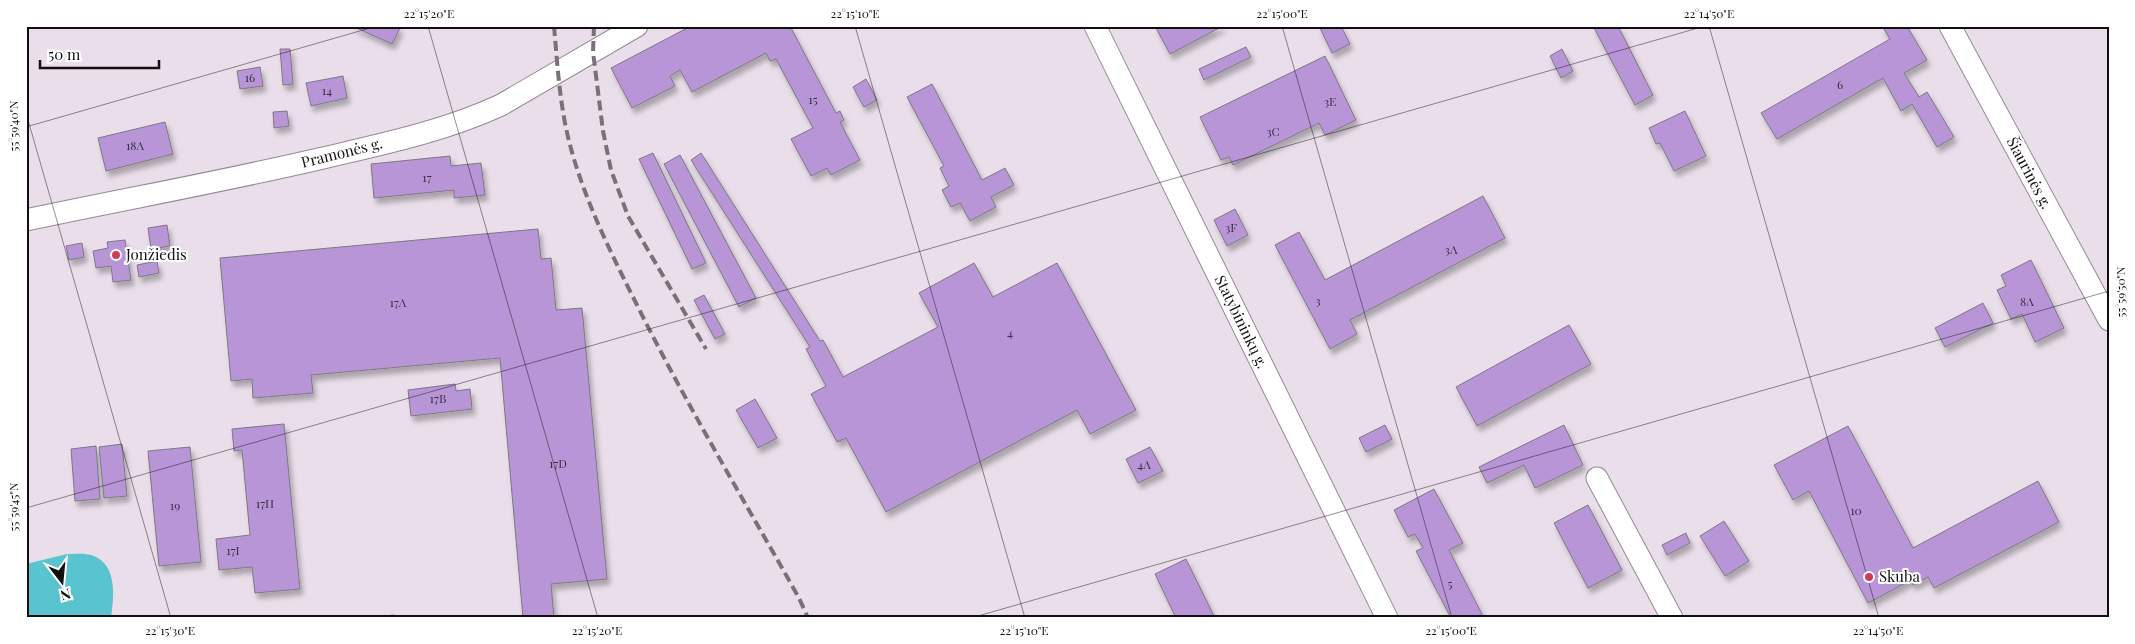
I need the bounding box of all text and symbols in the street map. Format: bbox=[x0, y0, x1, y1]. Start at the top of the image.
text: 22°15'20"E bbox=[404, 5, 454, 21]
text: 22°15'10"E bbox=[830, 5, 880, 21]
text: 22°15'00"E bbox=[1256, 5, 1308, 21]
text: 22°14'50"E bbox=[1684, 5, 1734, 21]
scale bar bbox=[40, 38, 159, 70]
text: 50 m bbox=[48, 44, 81, 64]
house number: 16 bbox=[245, 69, 255, 85]
house number: 6 bbox=[1837, 76, 1843, 92]
house number: 14 bbox=[322, 82, 332, 98]
house number: 15 bbox=[808, 91, 818, 107]
house number: 3E bbox=[1324, 93, 1336, 109]
text: 55°59'40"N bbox=[5, 100, 21, 152]
house number: 3C bbox=[1266, 123, 1280, 139]
street label: Pramonės g. bbox=[299, 132, 385, 172]
street label: Šiaurinės g. bbox=[2003, 133, 2057, 212]
house number: 18A bbox=[126, 137, 145, 153]
house number: 17 bbox=[422, 169, 432, 185]
house number: 3F bbox=[1225, 219, 1237, 235]
house number: 3A bbox=[1445, 241, 1458, 257]
place label: Jonžiedis bbox=[125, 244, 187, 264]
marker: Jonžiedis bbox=[110, 249, 122, 261]
text: 55°59'50"N bbox=[2112, 266, 2128, 318]
street label: Statybininkų g. bbox=[1211, 272, 1273, 371]
house number: 3 bbox=[1315, 292, 1321, 308]
house number: 8A bbox=[2020, 293, 2034, 309]
house number: 17A bbox=[390, 294, 407, 310]
house number: 4 bbox=[1007, 324, 1013, 340]
house number: 17B bbox=[430, 390, 446, 406]
house number: 17D bbox=[549, 455, 567, 471]
house number: 4A bbox=[1137, 456, 1151, 472]
text: 55°59'45"N bbox=[5, 482, 21, 532]
house number: 17H bbox=[256, 495, 274, 511]
house number: 19 bbox=[170, 497, 180, 513]
house number: 10 bbox=[1850, 502, 1862, 518]
house number: 17I bbox=[226, 542, 240, 558]
north arrow bbox=[38, 556, 88, 606]
place label: Skuba bbox=[1879, 566, 1921, 586]
marker: Skuba bbox=[1863, 571, 1875, 583]
house number: 5 bbox=[1448, 575, 1453, 591]
text: N bbox=[58, 584, 73, 606]
text: 22°15'30"E bbox=[145, 622, 195, 638]
text: 22°15'20"E bbox=[572, 622, 622, 638]
text: 22°15'10"E bbox=[999, 622, 1049, 638]
text: 22°15'00"E bbox=[1425, 622, 1477, 638]
text: 22°14'50"E bbox=[1853, 622, 1903, 638]

